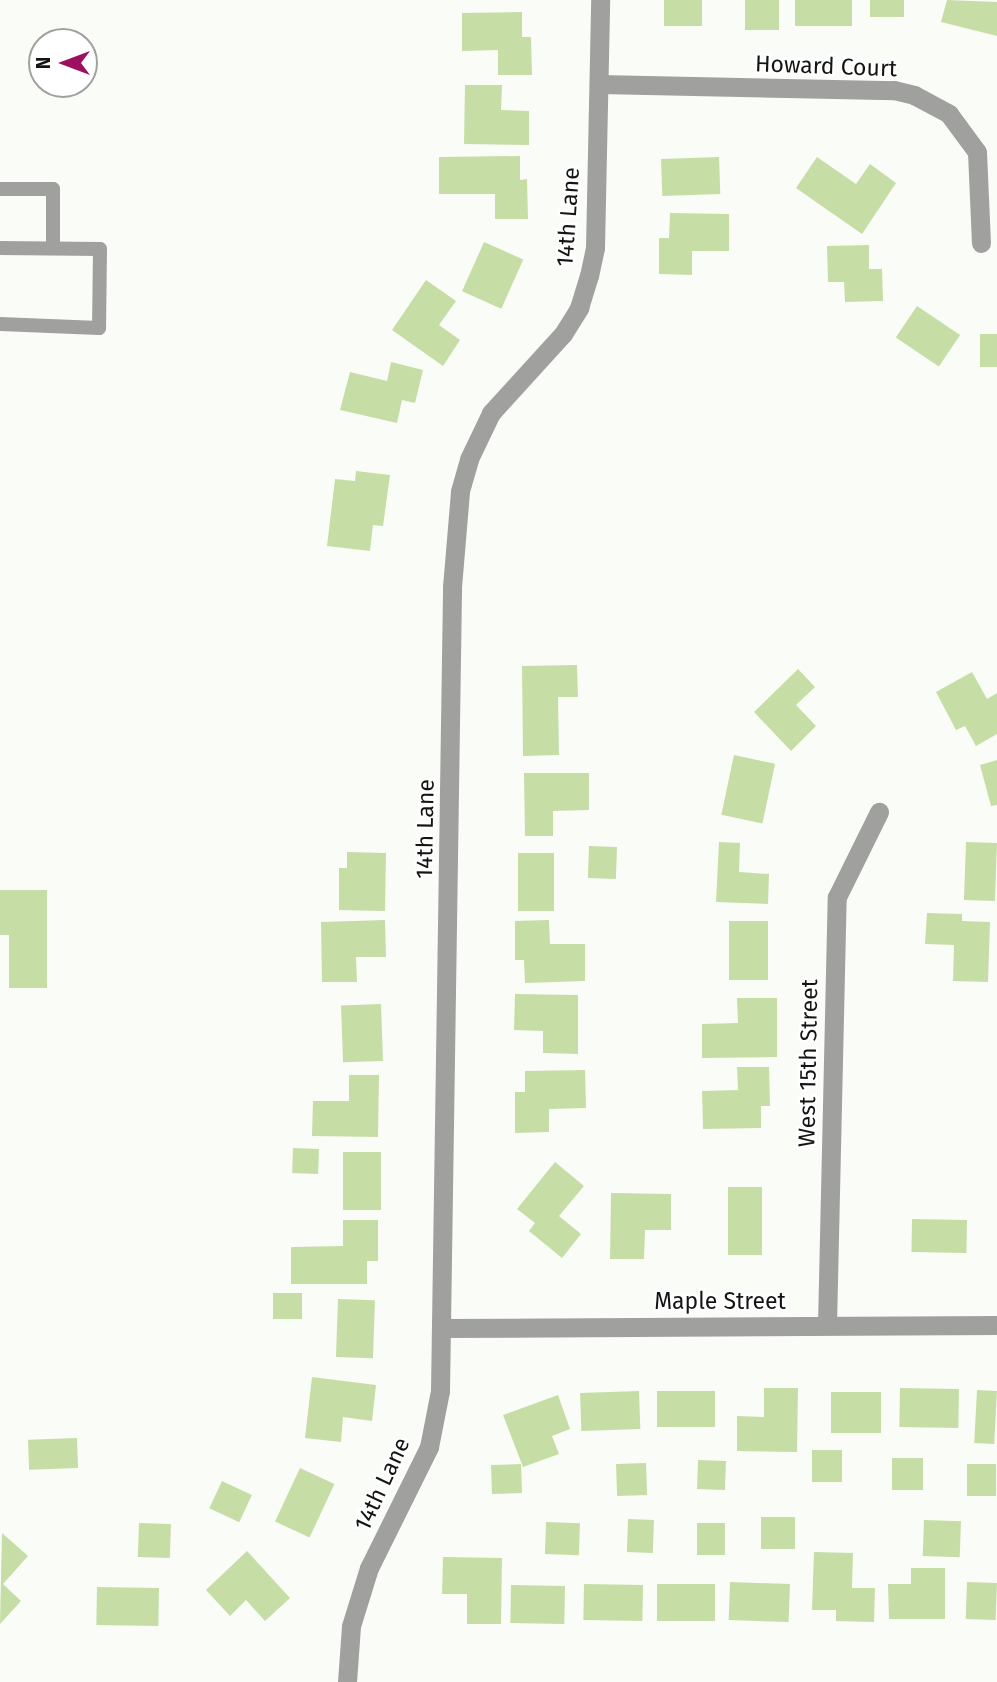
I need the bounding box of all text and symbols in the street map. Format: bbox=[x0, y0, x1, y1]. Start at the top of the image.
north arrow bbox=[28, 28, 98, 98]
street label: Howard Court bbox=[754, 50, 898, 82]
text: N bbox=[32, 57, 55, 69]
street label: 14th Lane bbox=[551, 166, 585, 268]
street label: 14th Lane bbox=[410, 779, 440, 879]
street label: West 15th Street bbox=[793, 979, 823, 1147]
street label: Maple Street bbox=[654, 1287, 786, 1315]
street label: 14th Lane bbox=[348, 1433, 416, 1535]

